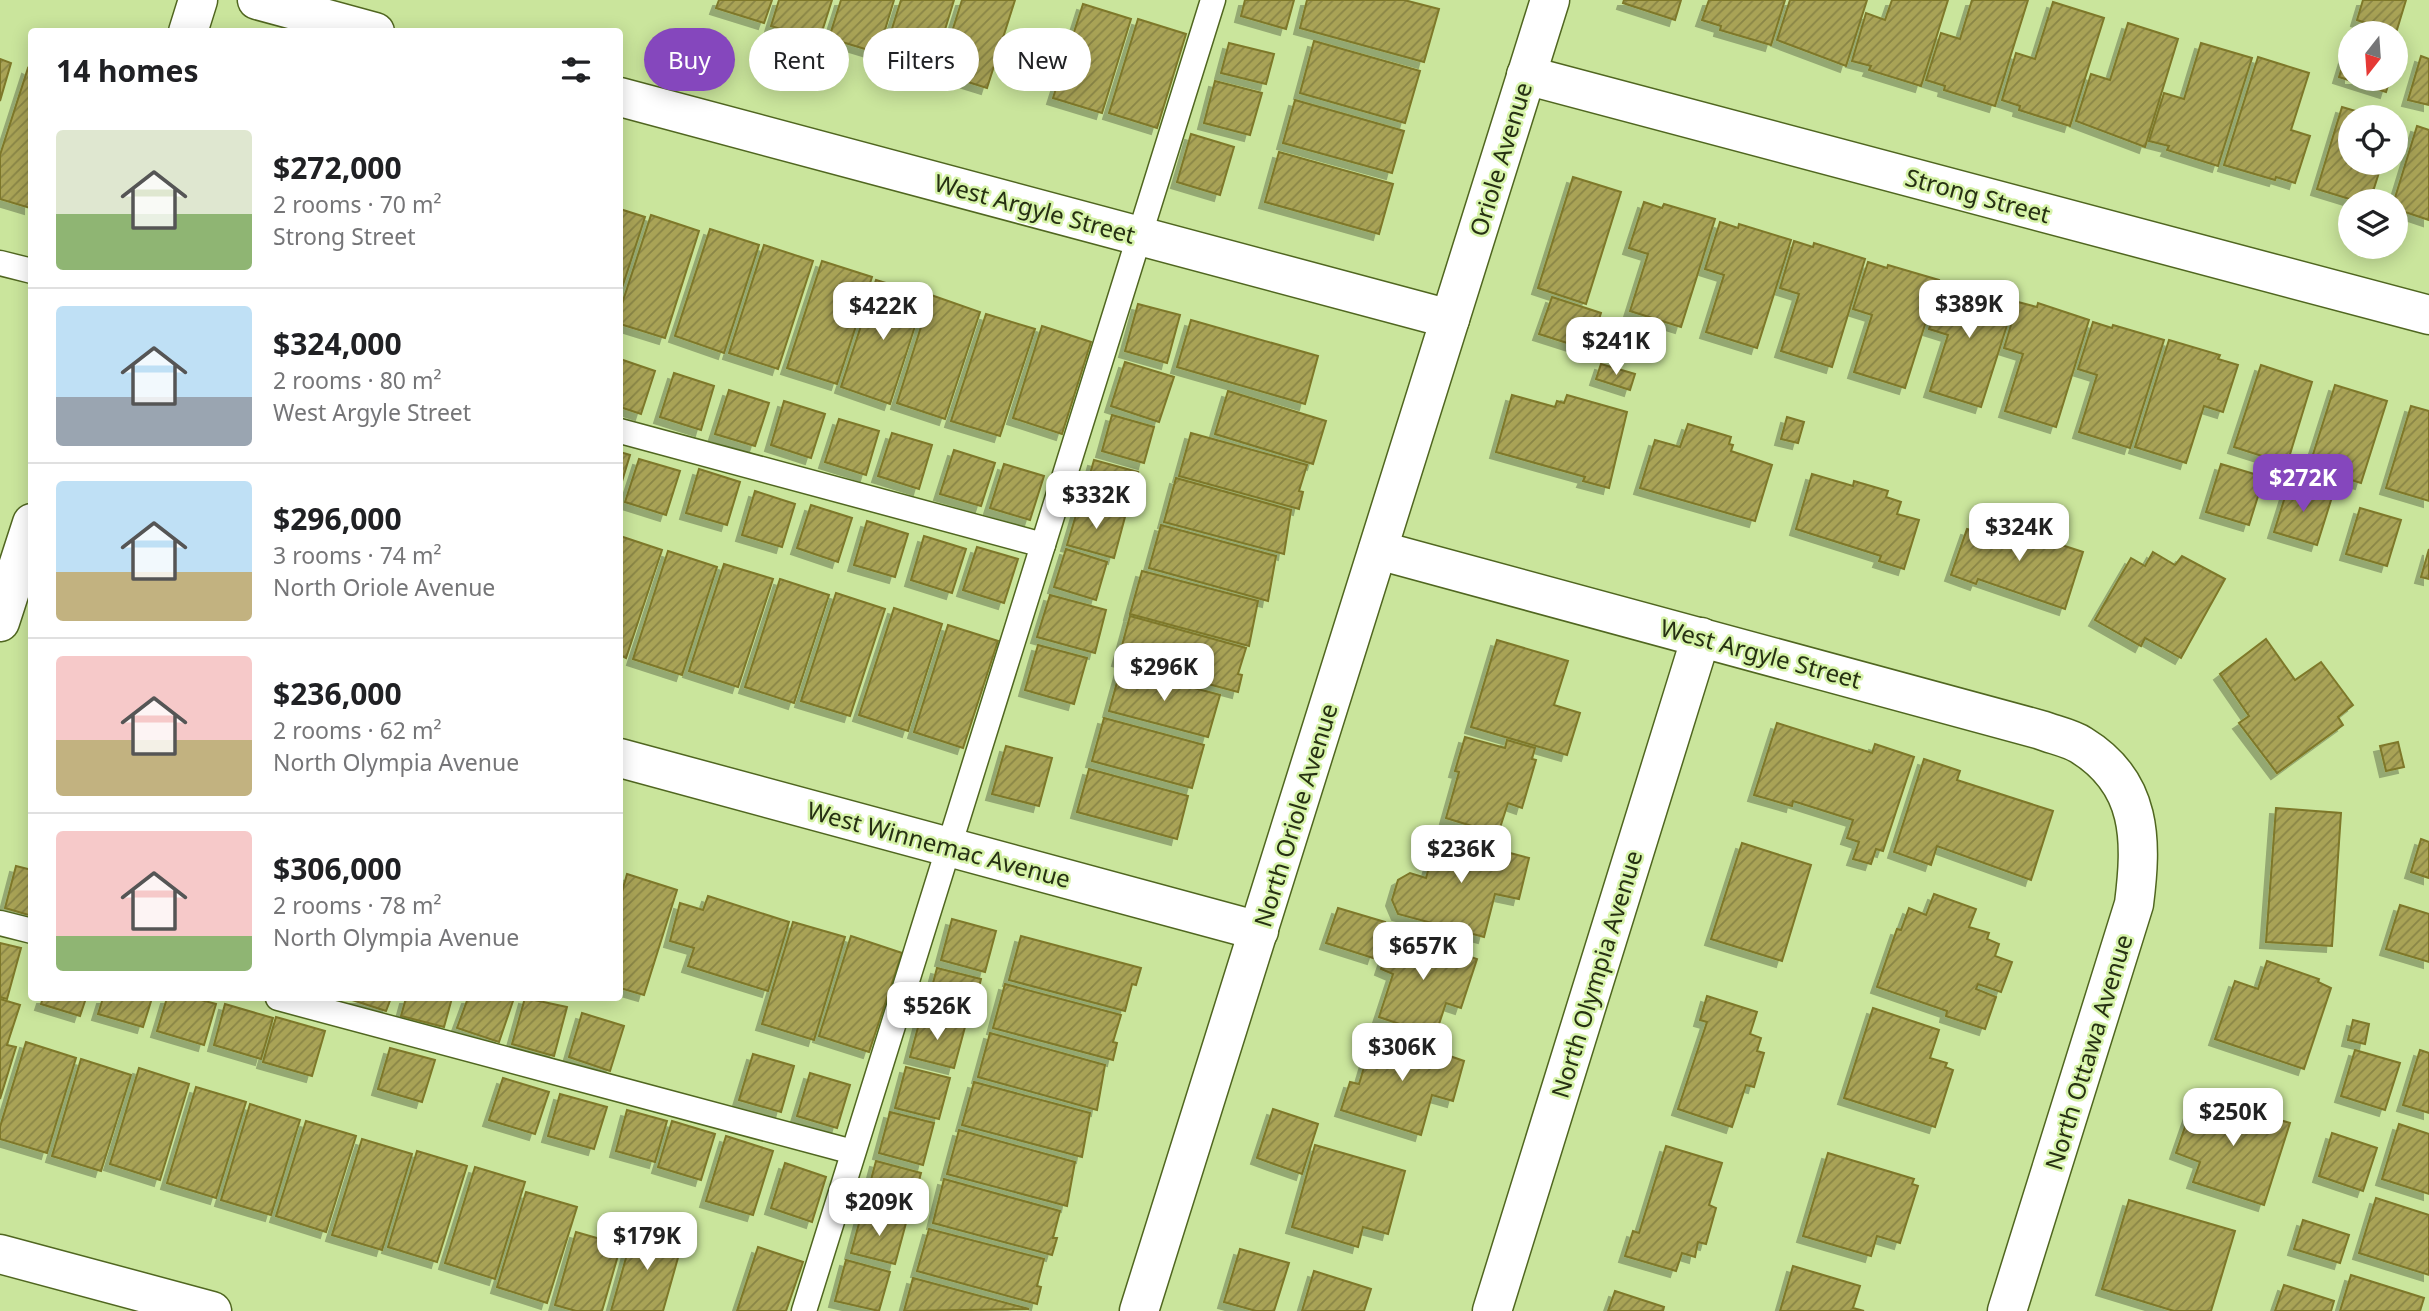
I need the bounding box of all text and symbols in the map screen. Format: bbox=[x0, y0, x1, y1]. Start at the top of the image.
north arrow bbox=[2338, 21, 2408, 91]
map controls bbox=[2338, 21, 2408, 259]
chip: Buy bbox=[644, 28, 735, 91]
chip: Rent bbox=[749, 28, 849, 91]
chip: Filters bbox=[863, 28, 979, 91]
chip: New bbox=[993, 28, 1091, 91]
text: 14 homes bbox=[56, 50, 199, 91]
icon: filters bbox=[557, 51, 595, 89]
street label: Oriole Avenue bbox=[1461, 78, 1539, 240]
button: locate bbox=[2338, 105, 2408, 175]
text: $272,000 bbox=[273, 147, 402, 188]
icon: home bbox=[112, 158, 196, 242]
street label: Strong Street bbox=[1902, 160, 2054, 230]
street label: West Argyle Street bbox=[931, 165, 1139, 251]
text: 2 rooms · 70 m² bbox=[273, 188, 442, 220]
button: layers bbox=[2338, 189, 2408, 259]
text: Strong Street bbox=[273, 220, 415, 252]
pin: $389K bbox=[1920, 280, 2018, 340]
pin: $422K bbox=[834, 282, 932, 342]
text: $389K bbox=[1935, 287, 2003, 319]
text: $422K bbox=[849, 289, 917, 321]
pin: $241K bbox=[1567, 318, 1665, 377]
text: $324,000 bbox=[273, 323, 402, 364]
text: $241K bbox=[1582, 324, 1650, 356]
icon: home bbox=[112, 334, 196, 418]
text: 2 rooms · 80 m² bbox=[273, 364, 442, 396]
text: West Argyle Street bbox=[273, 396, 471, 428]
pin: $272K bbox=[2254, 454, 2352, 514]
text: $272K bbox=[2269, 461, 2337, 493]
pin: $332K bbox=[1047, 472, 1145, 531]
text: $332K bbox=[1062, 478, 1130, 510]
text: $296,000 bbox=[273, 498, 402, 539]
pin: $324K bbox=[1970, 504, 2068, 563]
icon: home bbox=[112, 509, 196, 593]
text: $324K bbox=[1985, 510, 2053, 542]
text: 3 rooms · 74 m² bbox=[273, 539, 442, 571]
text: North Oriole Avenue bbox=[273, 571, 495, 603]
street label: West Argyle Street bbox=[1657, 610, 1865, 696]
pin: $296K bbox=[1115, 644, 1213, 703]
text: $296K bbox=[1130, 650, 1198, 682]
text: $236,000 bbox=[273, 673, 402, 714]
icon: home bbox=[112, 684, 196, 768]
street label: North Oriole Avenue bbox=[1245, 699, 1345, 931]
text: 2 rooms · 62 m² bbox=[273, 714, 442, 746]
text: North Olympia Avenue bbox=[273, 746, 519, 778]
street label: West Winnemac Avenue bbox=[804, 793, 1074, 895]
pin: $236K bbox=[1412, 826, 1510, 885]
text: $236K bbox=[1427, 832, 1495, 864]
street label: North Olympia Avenue bbox=[1543, 846, 1649, 1102]
text: $306,000 bbox=[273, 848, 402, 889]
icon: home bbox=[112, 859, 196, 943]
text: 2 rooms · 78 m² bbox=[273, 889, 442, 921]
text: North Olympia Avenue bbox=[273, 921, 519, 953]
pin: $657K bbox=[1374, 922, 1472, 982]
text: $657K bbox=[1389, 929, 1457, 961]
street label: North Ottawa Avenue bbox=[2036, 930, 2140, 1174]
pin: $526K bbox=[888, 982, 986, 1042]
text: $526K bbox=[903, 989, 971, 1021]
pin: $306K bbox=[1353, 1024, 1451, 1083]
text: $306K bbox=[1368, 1030, 1436, 1062]
pin: $250K bbox=[2184, 1088, 2282, 1148]
text: $250K bbox=[2199, 1095, 2267, 1127]
pin: $209K bbox=[830, 1178, 928, 1238]
text: $209K bbox=[845, 1185, 913, 1217]
pin: $179K bbox=[598, 1212, 696, 1272]
text: $179K bbox=[613, 1219, 681, 1251]

